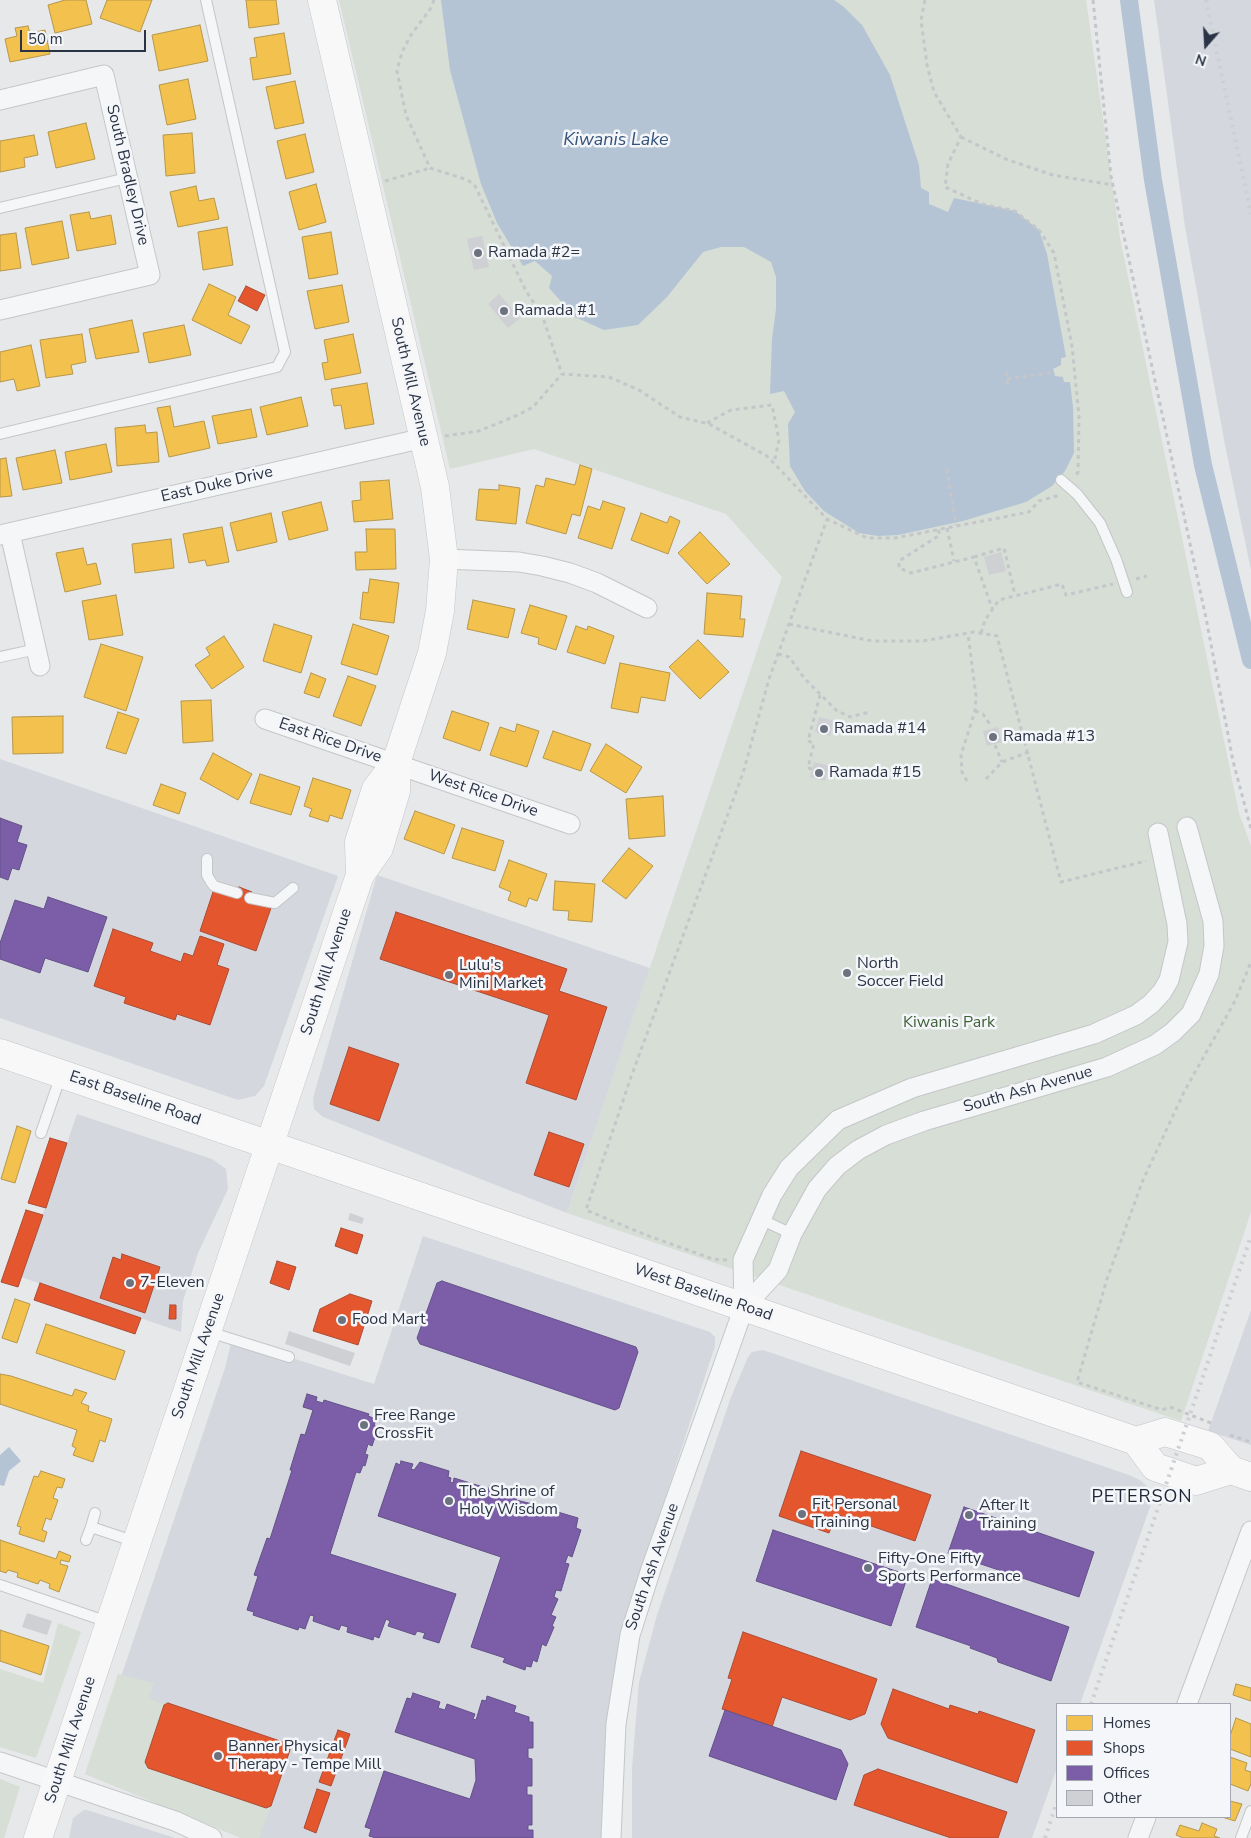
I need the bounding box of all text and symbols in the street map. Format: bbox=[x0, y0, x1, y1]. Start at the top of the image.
scale bar bbox=[22, 20, 149, 52]
north arrow bbox=[1181, 20, 1231, 70]
text: 50 m bbox=[28, 29, 63, 49]
text: N bbox=[1193, 49, 1209, 70]
street label: South Bradley Drive bbox=[101, 103, 153, 247]
water label: Kiwanis Lake bbox=[563, 130, 669, 152]
place label: Ramada #2= bbox=[488, 243, 580, 263]
marker: Ramada #2= bbox=[472, 247, 484, 259]
place label: Ramada #1 bbox=[514, 301, 596, 321]
marker: Ramada #1 bbox=[498, 305, 510, 317]
street label: South Mill Avenue bbox=[386, 316, 434, 448]
street label: East Duke Drive bbox=[159, 463, 275, 507]
street label: East Rice Drive bbox=[276, 714, 384, 768]
place label: Ramada #14 bbox=[834, 719, 926, 739]
marker: Ramada #14 bbox=[818, 723, 830, 735]
place label: Ramada #13 bbox=[1003, 727, 1095, 747]
marker: Ramada #13 bbox=[987, 731, 999, 743]
place label: Ramada #15 bbox=[829, 763, 921, 783]
street label: West Rice Drive bbox=[426, 766, 540, 822]
marker: Ramada #15 bbox=[813, 767, 825, 779]
street label: South Mill Avenue bbox=[297, 906, 357, 1038]
place label: North Soccer Field bbox=[857, 954, 944, 992]
place label: Lulu's Mini Market bbox=[459, 956, 543, 994]
marker: North Soccer Field bbox=[841, 967, 853, 979]
marker: Lulu's Mini Market bbox=[443, 969, 455, 981]
park label: Kiwanis Park bbox=[903, 1013, 995, 1033]
street label: South Ash Avenue bbox=[961, 1062, 1095, 1118]
street label: East Baseline Road bbox=[67, 1067, 203, 1131]
street label: West Baseline Road bbox=[631, 1260, 775, 1326]
place label: 7-Eleven bbox=[140, 1273, 204, 1293]
marker: 7-Eleven bbox=[124, 1277, 136, 1289]
street label: South Mill Avenue bbox=[168, 1290, 230, 1422]
place label: Food Mart bbox=[352, 1310, 426, 1330]
marker: Food Mart bbox=[336, 1314, 348, 1326]
place label: Free Range CrossFit bbox=[374, 1406, 456, 1444]
marker: Free Range CrossFit bbox=[358, 1419, 370, 1431]
place label: The Shrine of Holy Wisdom bbox=[459, 1482, 558, 1520]
district label: PETERSON bbox=[1090, 1487, 1194, 1509]
marker: The Shrine of Holy Wisdom bbox=[443, 1495, 455, 1507]
place label: Fit Personal Training bbox=[812, 1495, 897, 1533]
place label: After It Training bbox=[979, 1496, 1037, 1534]
street label: South Ash Avenue bbox=[622, 1501, 684, 1633]
marker: Fit Personal Training bbox=[796, 1508, 808, 1520]
marker: After It Training bbox=[963, 1509, 975, 1521]
place label: Fifty-One Fifty Sports Performance bbox=[878, 1549, 1021, 1587]
marker: Fifty-One Fifty Sports Performance bbox=[862, 1562, 874, 1574]
street label: South Mill Avenue bbox=[41, 1674, 101, 1806]
legend bbox=[1056, 1703, 1231, 1818]
text: Homes bbox=[1103, 1713, 1151, 1733]
place label: Banner Physical Therapy - Tempe Mill bbox=[228, 1737, 381, 1775]
text: Shops bbox=[1103, 1738, 1145, 1758]
marker: Banner Physical Therapy - Tempe Mill bbox=[212, 1750, 224, 1762]
text: Offices bbox=[1103, 1763, 1150, 1783]
text: Other bbox=[1103, 1788, 1142, 1808]

